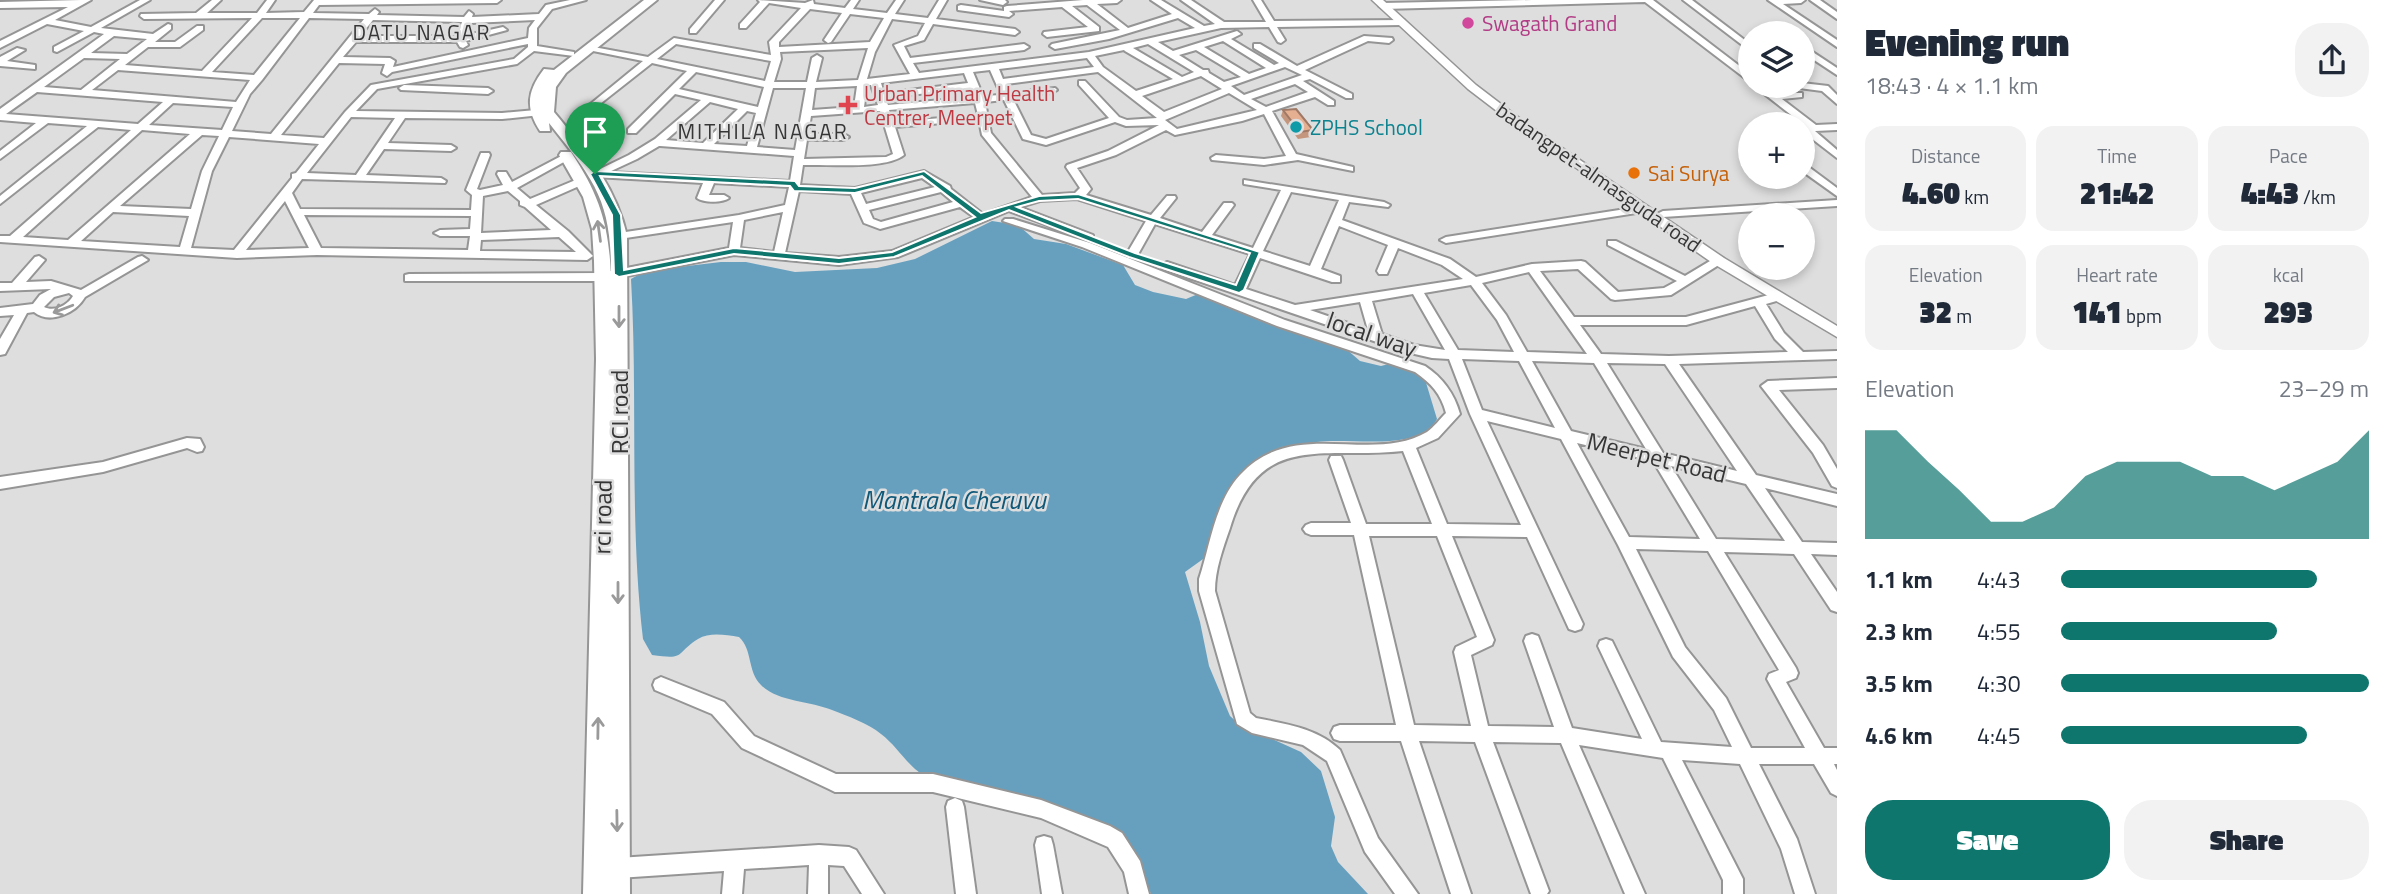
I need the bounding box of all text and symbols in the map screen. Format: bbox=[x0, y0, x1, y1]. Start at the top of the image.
place label: Swagath Grand bbox=[1482, 7, 1617, 39]
text: Evening run bbox=[1865, 13, 2069, 71]
marker: Swagath Grand bbox=[1460, 15, 1476, 31]
district label: DATU NAGAR bbox=[353, 16, 491, 48]
map controls bbox=[1738, 21, 1815, 280]
button: layers bbox=[1738, 21, 1815, 98]
button: share bbox=[2295, 23, 2369, 97]
text: 18:43 · 4 × 1.1 km bbox=[1865, 68, 2039, 103]
place label: Urban Primary Health Centrer, Meerpet bbox=[864, 77, 1055, 133]
street label: badangpet-almasguda road bbox=[1490, 94, 1708, 260]
marker: Urban Primary Health Centrer, Meerpet bbox=[838, 95, 858, 115]
pin bbox=[565, 102, 625, 174]
place label: ZPHS School bbox=[1310, 111, 1423, 143]
button: + bbox=[1738, 112, 1815, 189]
icon: arrive bbox=[576, 113, 614, 151]
district label: MITHILA NAGAR bbox=[677, 115, 849, 147]
marker: ZPHS School bbox=[1288, 119, 1304, 135]
text: Distance bbox=[1911, 141, 1980, 170]
text: Time bbox=[2097, 141, 2137, 170]
text: Pace bbox=[2269, 141, 2308, 170]
place label: Sai Surya bbox=[1648, 157, 1730, 189]
marker: Sai Surya bbox=[1626, 165, 1642, 181]
text: 4.60 bbox=[1902, 170, 1960, 216]
text: 21:42 bbox=[2080, 170, 2154, 216]
text: 4:43 bbox=[2241, 170, 2299, 216]
text: km bbox=[1960, 182, 1989, 211]
text: /km bbox=[2299, 182, 2336, 211]
button: − bbox=[1738, 203, 1815, 280]
one-way arrow bbox=[593, 220, 606, 243]
text: Elevation bbox=[1909, 260, 1983, 289]
text: Heart rate bbox=[2076, 260, 2158, 289]
text: kcal bbox=[2273, 260, 2304, 289]
text: 32 bbox=[1919, 289, 1952, 335]
text: 141 bbox=[2072, 289, 2122, 335]
text: 293 bbox=[2264, 289, 2313, 335]
text: m bbox=[1952, 301, 1972, 330]
text: bpm bbox=[2122, 301, 2162, 330]
street label: local way bbox=[1322, 302, 1422, 366]
one-way arrow bbox=[52, 304, 74, 316]
one-way arrow bbox=[612, 305, 626, 328]
street label: RCI road bbox=[601, 370, 637, 454]
text: Elevation bbox=[1865, 371, 1954, 406]
text: 23–29 m bbox=[2279, 371, 2369, 406]
street label: Meerpet Road bbox=[1583, 422, 1731, 492]
street label: rci road bbox=[583, 479, 621, 555]
water label: Mantrala Cheruvu bbox=[862, 480, 1048, 519]
text: 1.1 km bbox=[1865, 562, 1933, 597]
text: 4:43 bbox=[1977, 562, 2021, 597]
one-way arrow bbox=[611, 581, 625, 604]
text: 2.3 km bbox=[1865, 614, 1933, 649]
text: 4:55 bbox=[1977, 614, 2021, 649]
text: 3.5 km bbox=[1865, 666, 1933, 701]
text: 4:30 bbox=[1977, 666, 2021, 701]
one-way arrow bbox=[591, 717, 605, 740]
text: 4.6 km bbox=[1865, 718, 1933, 753]
text: 4:45 bbox=[1977, 718, 2021, 753]
button: Save bbox=[1865, 800, 2110, 880]
button: Share bbox=[2124, 800, 2369, 880]
one-way arrow bbox=[611, 809, 624, 832]

